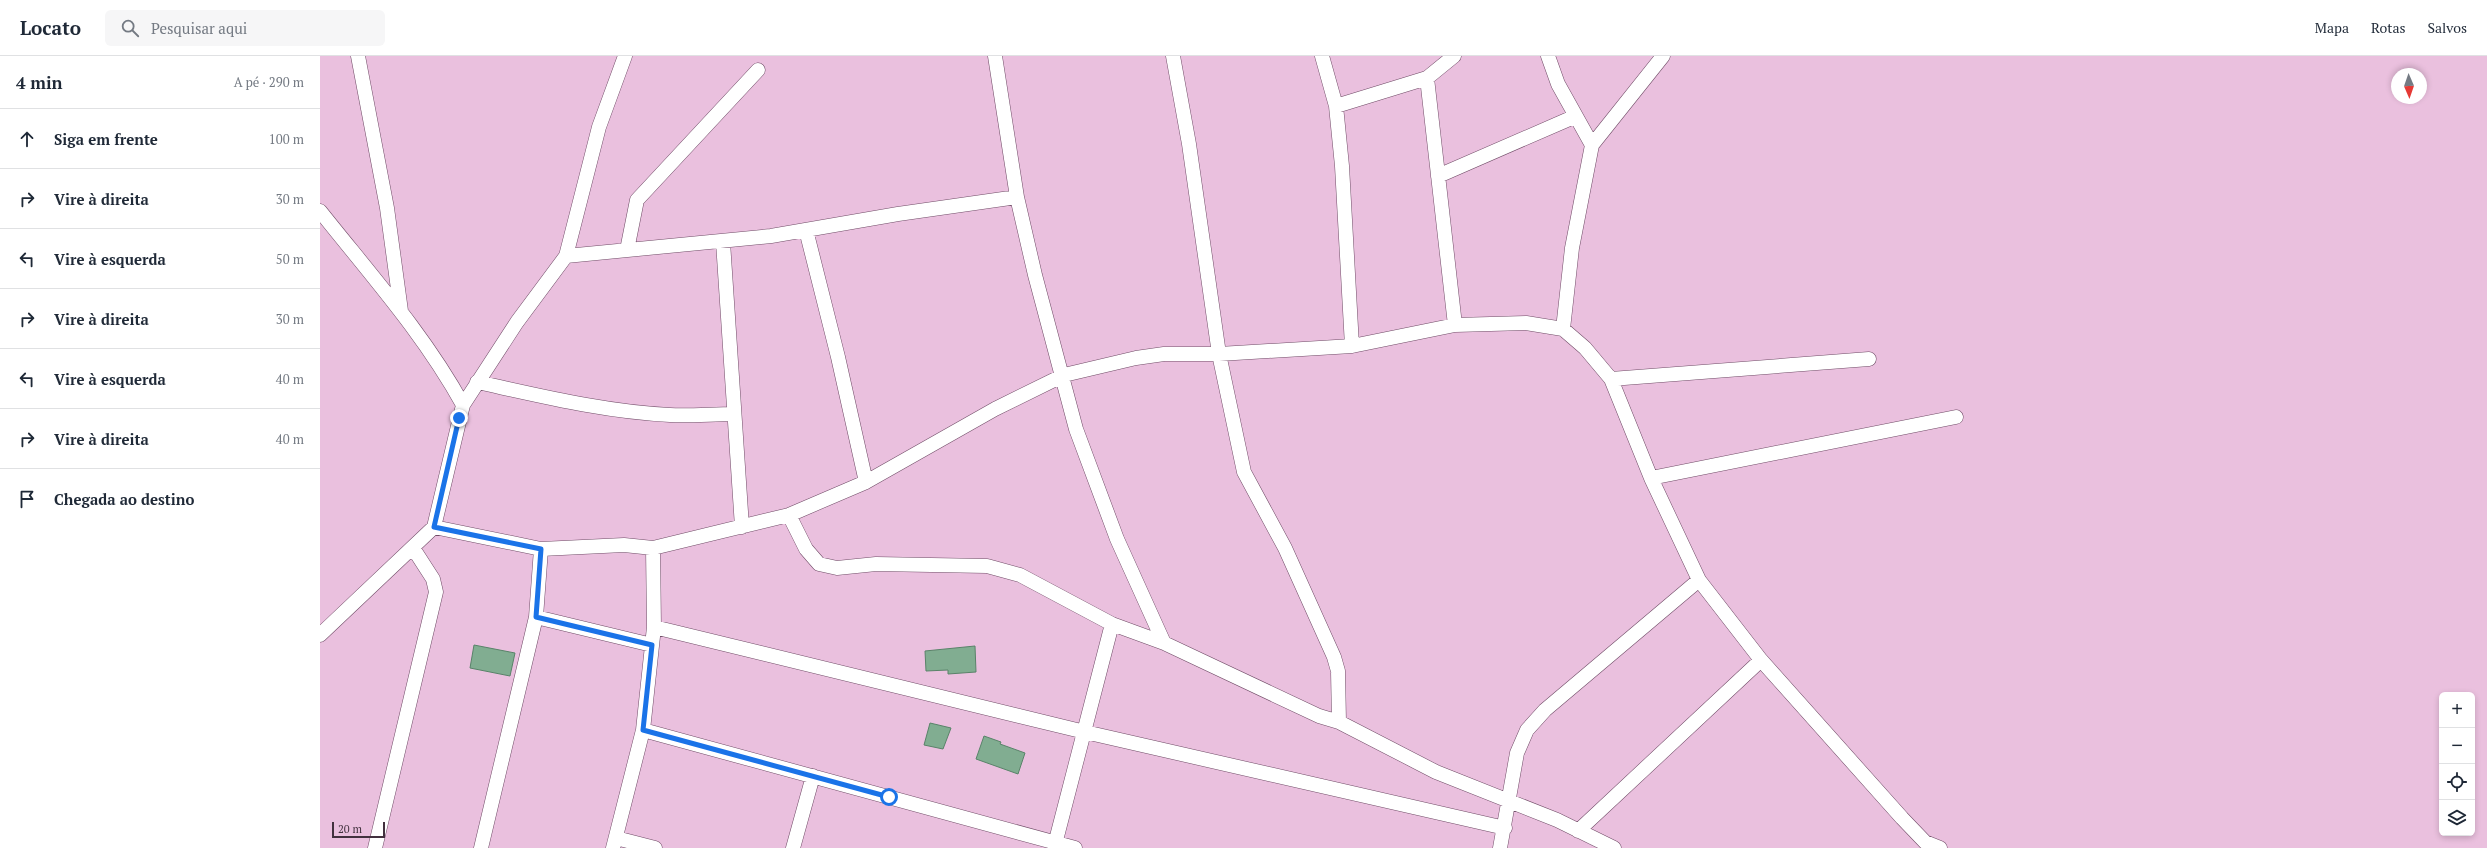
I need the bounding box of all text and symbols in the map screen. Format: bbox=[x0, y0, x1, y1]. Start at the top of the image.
search box bbox=[105, 10, 385, 46]
text: Locato bbox=[20, 15, 81, 40]
icon: search bbox=[119, 17, 141, 39]
text: Pesquisar aqui bbox=[151, 18, 247, 38]
text: Mapa bbox=[2315, 18, 2349, 37]
text: Rotas bbox=[2371, 18, 2406, 37]
text: Salvos bbox=[2428, 18, 2467, 37]
north arrow bbox=[2391, 68, 2427, 104]
text: 4 min bbox=[16, 71, 63, 94]
text: A pé · 290 m bbox=[234, 73, 304, 91]
icon: ahead bbox=[16, 128, 38, 150]
text: Siga em frente bbox=[54, 129, 158, 149]
text: 100 m bbox=[269, 130, 304, 148]
icon: right bbox=[16, 188, 38, 210]
text: Vire à direita bbox=[54, 189, 149, 209]
text: 30 m bbox=[276, 190, 304, 208]
icon: left bbox=[16, 248, 38, 270]
text: Vire à esquerda bbox=[54, 249, 166, 269]
text: 50 m bbox=[276, 250, 304, 268]
icon: right bbox=[16, 308, 38, 330]
text: Vire à direita bbox=[54, 309, 149, 329]
text: 30 m bbox=[276, 310, 304, 328]
icon: left bbox=[16, 368, 38, 390]
text: Vire à esquerda bbox=[54, 369, 166, 389]
text: 40 m bbox=[276, 370, 304, 388]
route end bbox=[450, 409, 468, 427]
icon: right bbox=[16, 428, 38, 450]
text: Vire à direita bbox=[54, 429, 149, 449]
text: 40 m bbox=[276, 430, 304, 448]
icon: arrive bbox=[16, 488, 38, 510]
text: Chegada ao destino bbox=[54, 489, 194, 509]
map controls bbox=[2439, 692, 2475, 836]
button: + bbox=[2439, 692, 2475, 728]
button: − bbox=[2439, 728, 2475, 764]
button: locate bbox=[2439, 764, 2475, 800]
route start bbox=[880, 788, 898, 806]
button: layers bbox=[2439, 800, 2475, 836]
scale bar bbox=[332, 820, 385, 839]
text: 20 m bbox=[338, 822, 362, 836]

